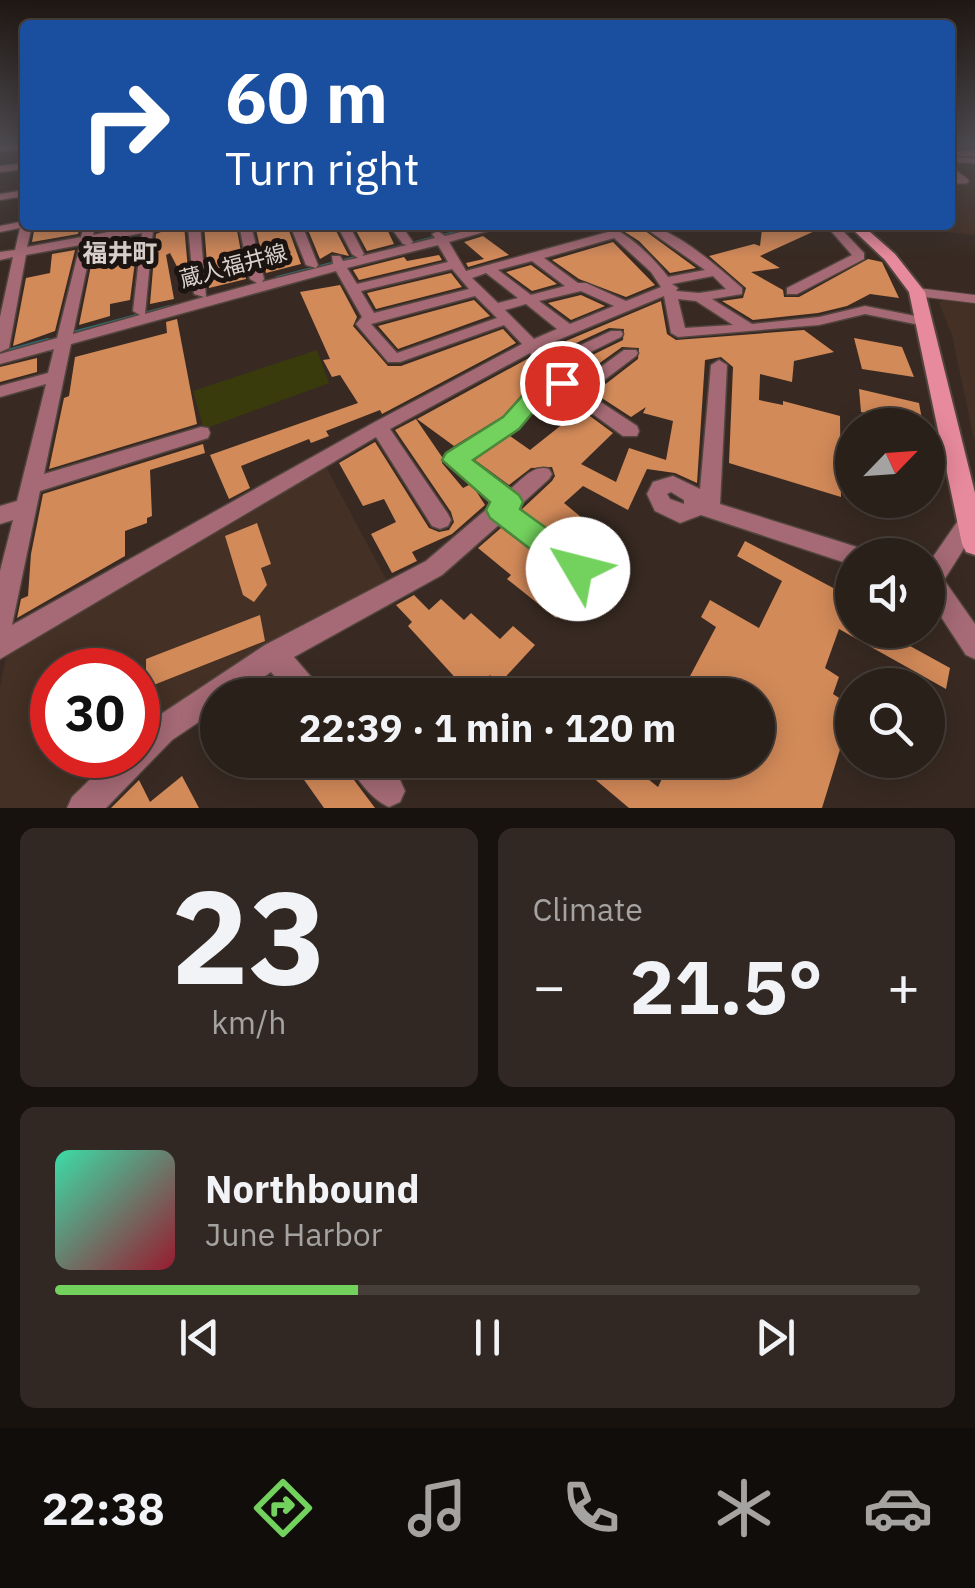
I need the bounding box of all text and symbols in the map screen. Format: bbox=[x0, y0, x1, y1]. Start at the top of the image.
text: 60 m bbox=[225, 51, 388, 142]
icon: right bbox=[60, 60, 190, 190]
text: Turn right bbox=[225, 139, 420, 197]
district label: 福井町 bbox=[82, 236, 158, 269]
street label: 蔵人福井線 bbox=[176, 237, 290, 293]
pin bbox=[520, 341, 605, 426]
icon: arrive bbox=[535, 356, 590, 411]
north arrow bbox=[835, 408, 945, 518]
map controls bbox=[835, 408, 945, 778]
position arrow bbox=[526, 517, 630, 621]
button: sound bbox=[835, 538, 945, 648]
speed limit sign: 30 bbox=[30, 648, 160, 778]
button: search bbox=[835, 668, 945, 778]
text: 22:39 · 1 min · 120 m bbox=[299, 703, 676, 752]
text: 23 bbox=[171, 851, 327, 1020]
text: Climate bbox=[533, 888, 643, 930]
text: 21.5° bbox=[629, 937, 823, 1035]
text: − bbox=[533, 950, 566, 1021]
text: + bbox=[887, 950, 920, 1021]
text: km/h bbox=[211, 1001, 286, 1043]
text: Northbound bbox=[205, 1164, 420, 1213]
text: June Harbor bbox=[205, 1213, 382, 1255]
icon: previous bbox=[172, 1310, 227, 1365]
icon: pause bbox=[460, 1310, 515, 1365]
icon: next bbox=[748, 1310, 803, 1365]
icon: directions bbox=[248, 1473, 318, 1543]
icon: music bbox=[402, 1473, 472, 1543]
icon: phone bbox=[556, 1473, 626, 1543]
icon: climate bbox=[709, 1473, 779, 1543]
icon: car bbox=[863, 1473, 933, 1543]
text: 22:38 bbox=[42, 1479, 165, 1537]

